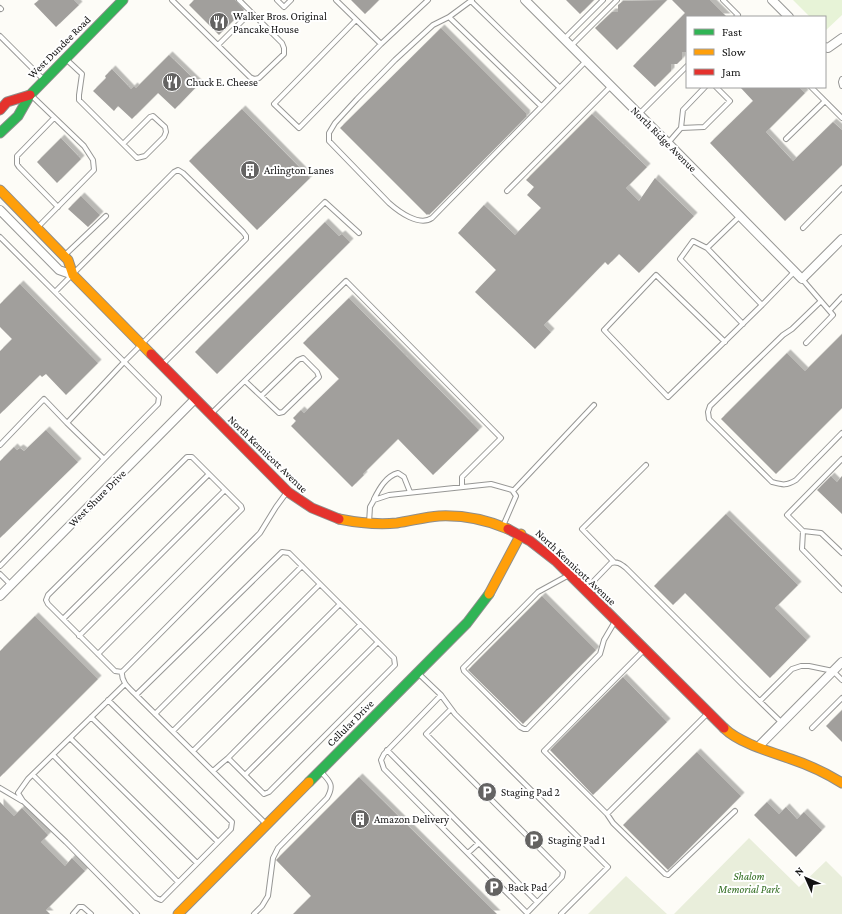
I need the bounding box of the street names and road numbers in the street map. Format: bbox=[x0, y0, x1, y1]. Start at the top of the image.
street label: West Dundee Road bbox=[25, 13, 93, 81]
street label: North Ridge Avenue bbox=[628, 104, 699, 175]
street label: North Kennicott Avenue bbox=[226, 413, 310, 495]
street label: West Shure Drive bbox=[66, 467, 128, 529]
street label: North Kennicott Avenue bbox=[533, 527, 619, 608]
street label: Cellular Drive bbox=[324, 697, 376, 749]

